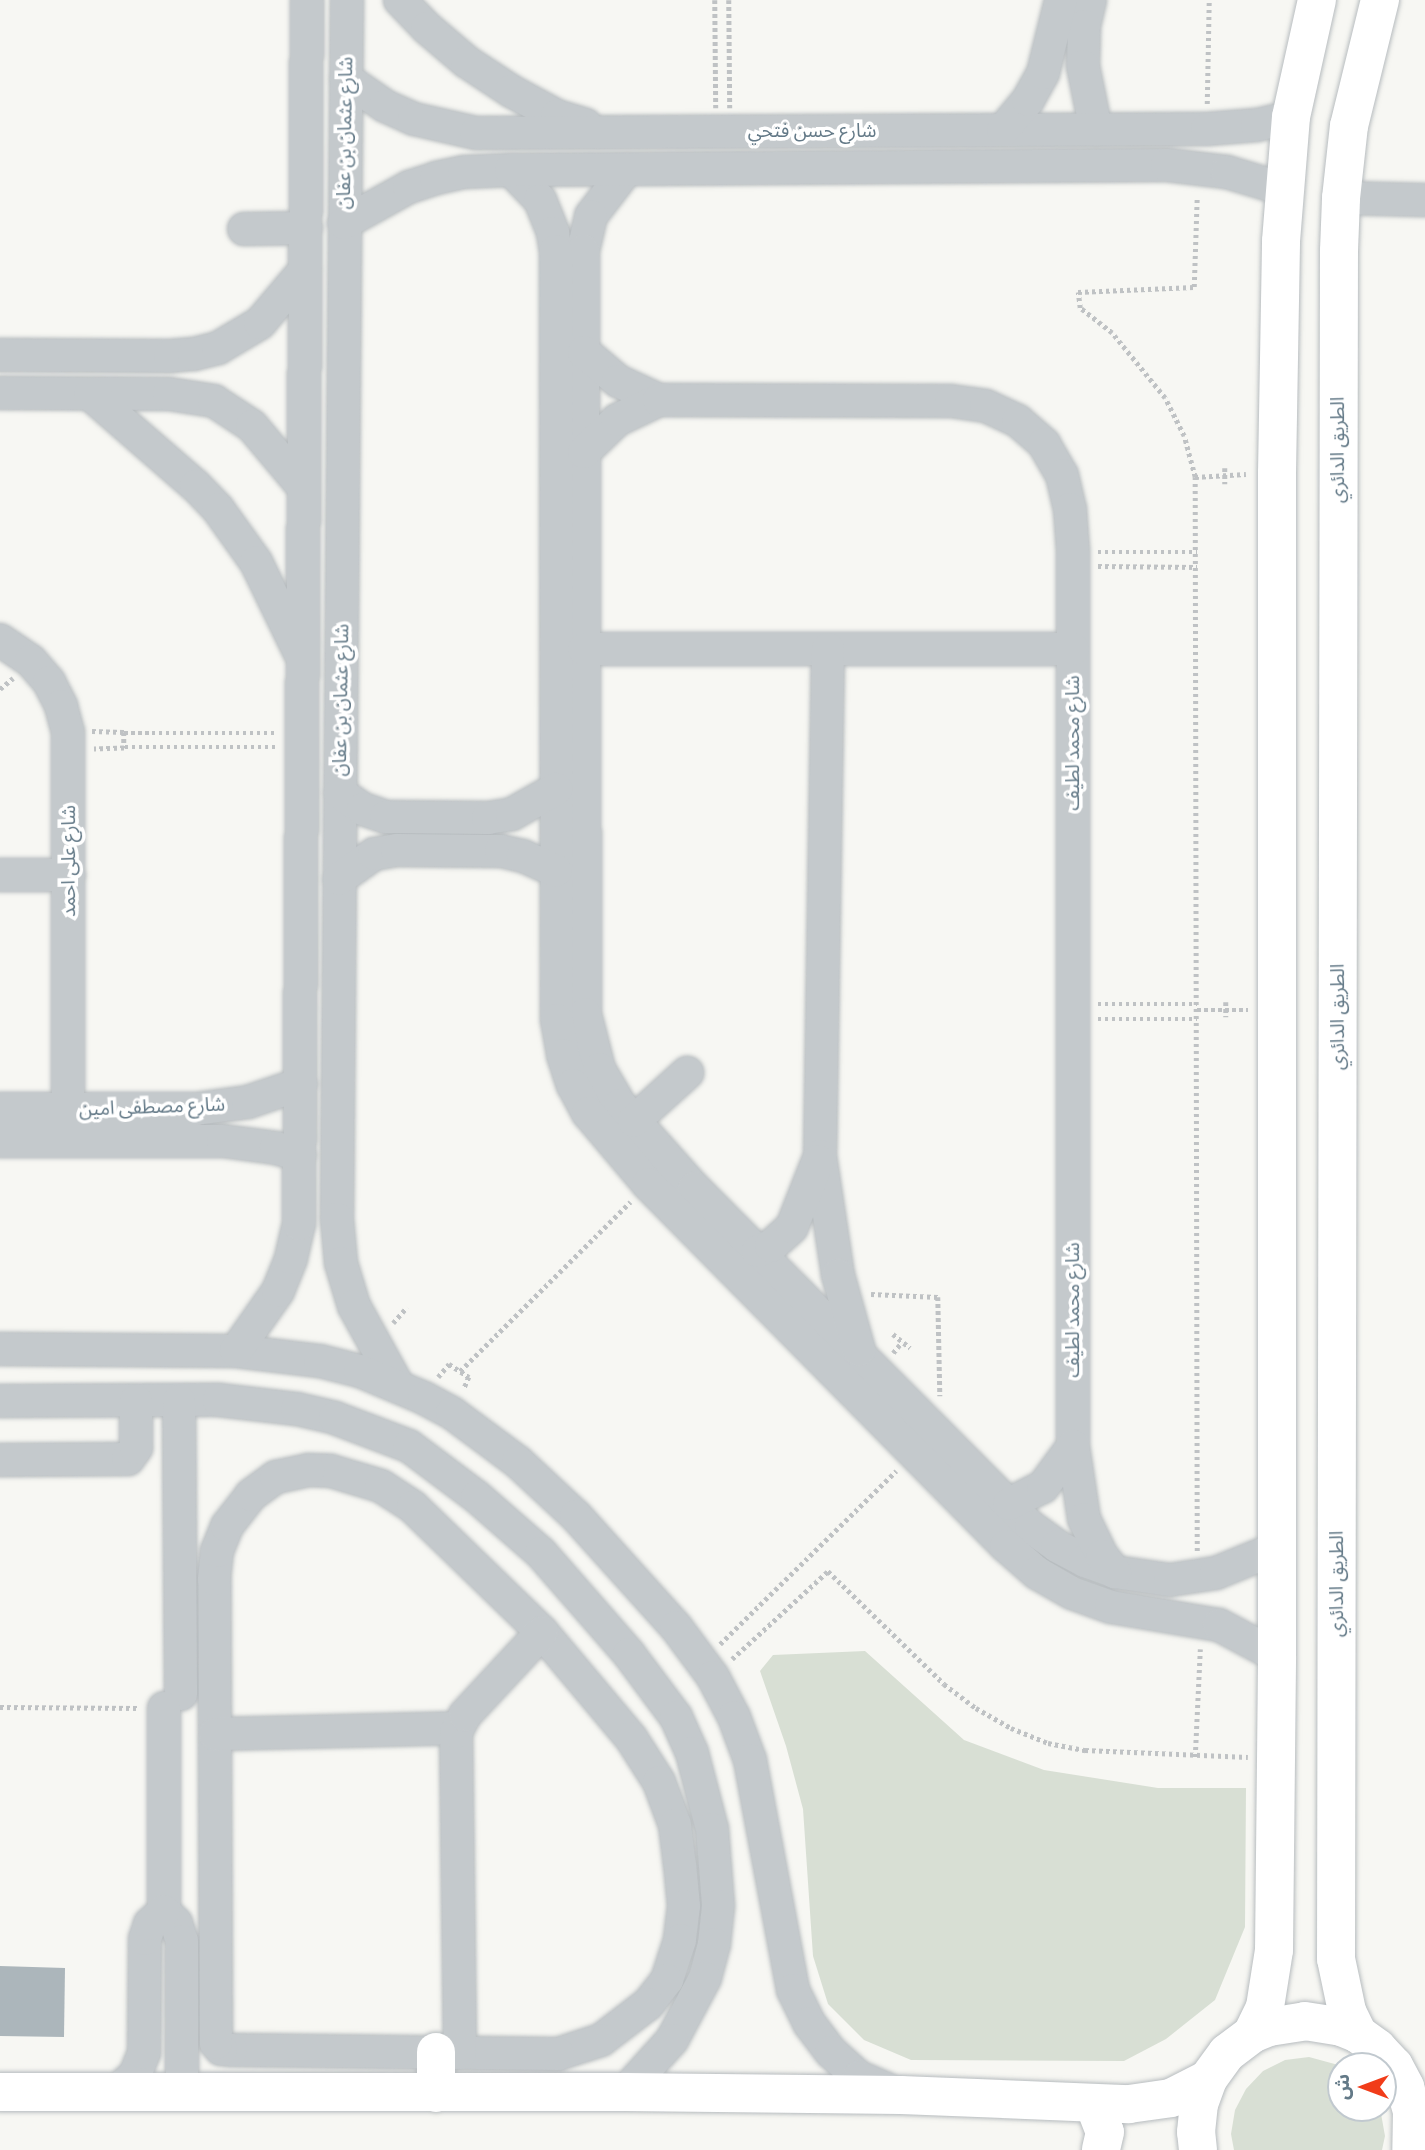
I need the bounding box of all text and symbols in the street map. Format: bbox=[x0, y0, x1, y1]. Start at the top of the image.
street label: شارع عثمان بن عفان bbox=[332, 56, 358, 210]
street label: شارع حسن فتحي bbox=[748, 120, 876, 142]
street label: الطريق الدائري bbox=[1327, 397, 1349, 503]
street label: شارع عثمان بن عفان bbox=[328, 623, 354, 777]
street label: شارع محمد لطيف bbox=[1062, 675, 1084, 811]
street label: شارع على احمد bbox=[58, 805, 80, 917]
street label: الطريق الدائري bbox=[1327, 964, 1349, 1070]
street label: شارع مصطفى امين bbox=[79, 1093, 225, 1121]
street label: شارع محمد لطيف bbox=[1062, 1242, 1084, 1378]
street label: الطريق الدائري bbox=[1326, 1531, 1348, 1637]
north arrow bbox=[1327, 2052, 1397, 2122]
text: ش bbox=[1331, 2074, 1354, 2100]

